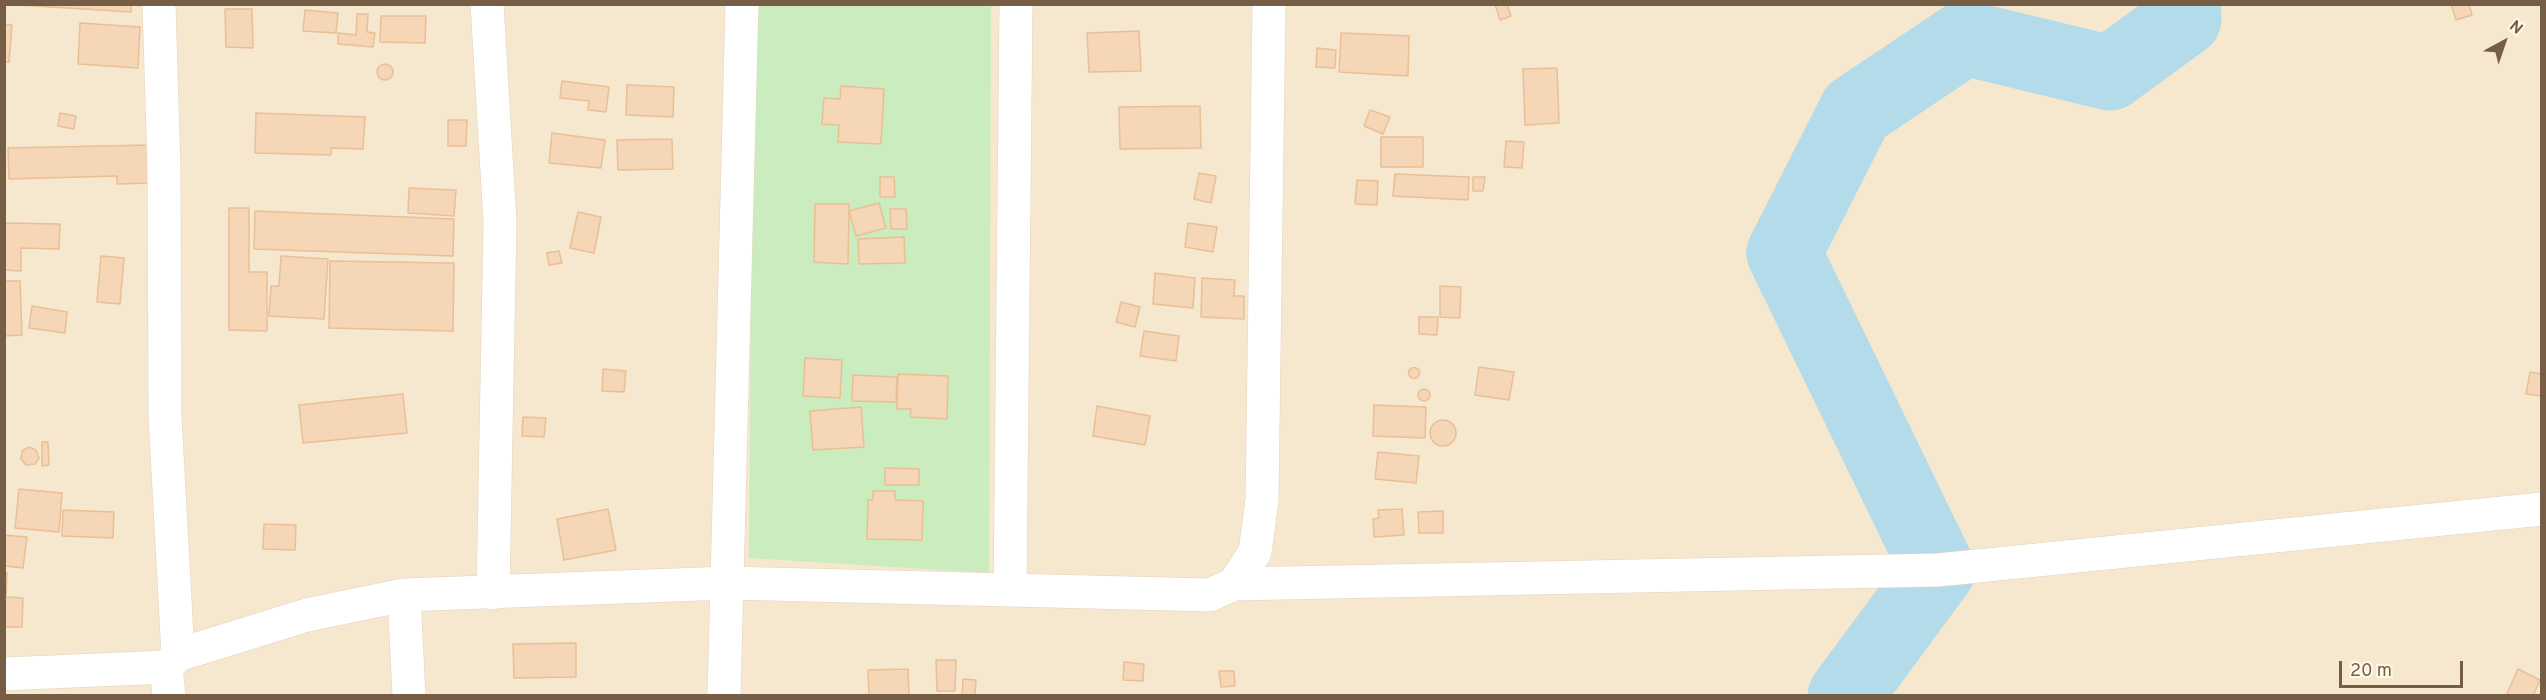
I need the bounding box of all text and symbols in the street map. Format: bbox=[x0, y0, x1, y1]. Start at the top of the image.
north arrow bbox=[2474, 12, 2534, 72]
text: N bbox=[2505, 17, 2526, 40]
scale bar bbox=[2342, 649, 2466, 687]
text: 20 m bbox=[2350, 660, 2392, 683]

